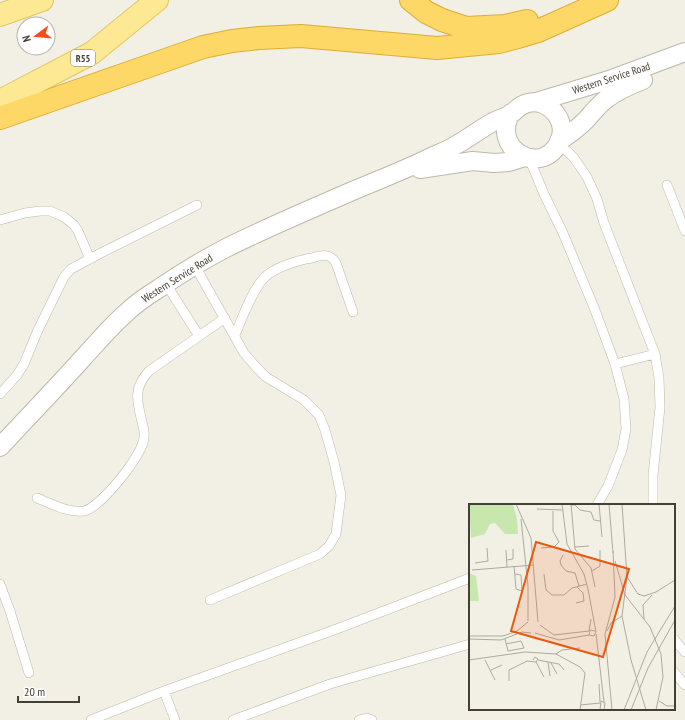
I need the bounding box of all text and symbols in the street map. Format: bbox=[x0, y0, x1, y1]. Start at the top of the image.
north arrow bbox=[16, 16, 56, 56]
text: N bbox=[19, 34, 34, 44]
road number: R55 bbox=[71, 50, 95, 66]
street label: Western Service Road bbox=[570, 59, 652, 97]
street label: Western Service Road bbox=[139, 250, 215, 305]
inset map bbox=[469, 504, 675, 710]
scale bar bbox=[18, 678, 79, 704]
text: 20 m bbox=[24, 684, 45, 699]

